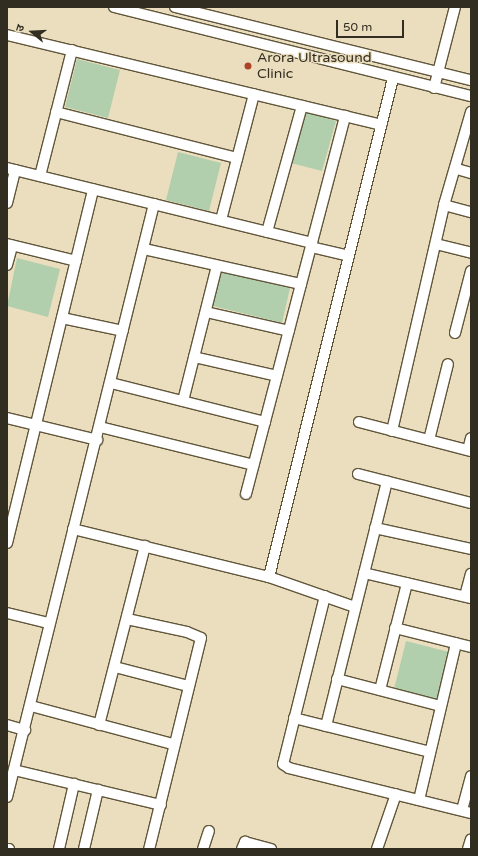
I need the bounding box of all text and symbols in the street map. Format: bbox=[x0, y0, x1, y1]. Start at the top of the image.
north arrow bbox=[12, 12, 52, 52]
scale bar bbox=[338, 12, 406, 38]
text: 50 m bbox=[343, 20, 372, 34]
text: उ bbox=[13, 23, 27, 33]
place label: Arora Ultrasound Clinic bbox=[257, 50, 372, 82]
marker: Arora Ultrasound Clinic bbox=[242, 60, 254, 72]

